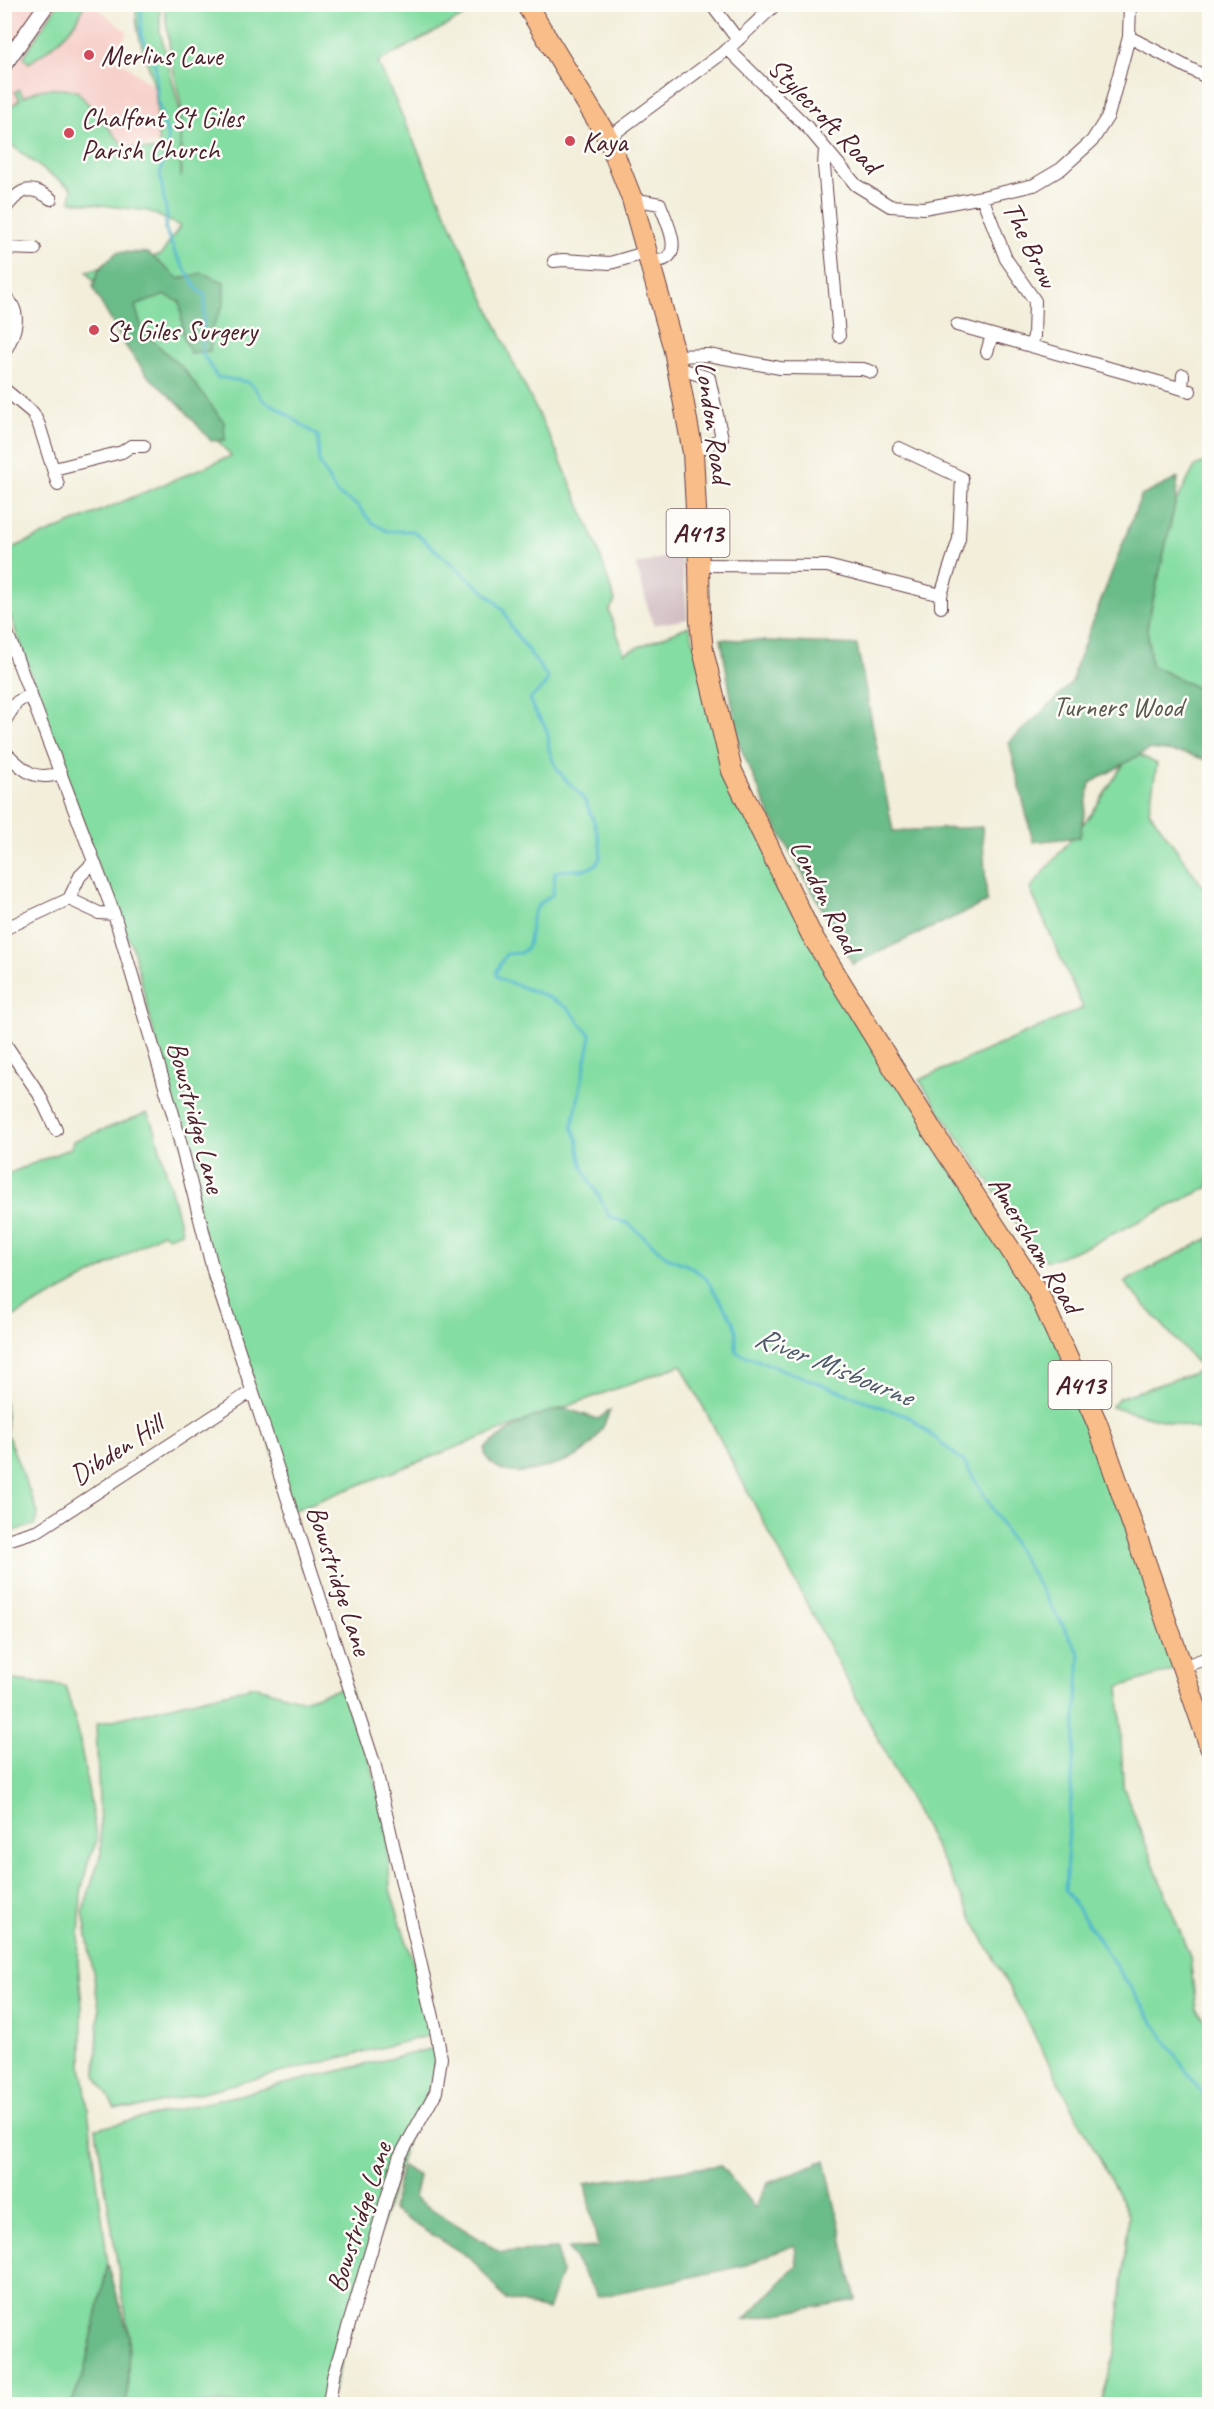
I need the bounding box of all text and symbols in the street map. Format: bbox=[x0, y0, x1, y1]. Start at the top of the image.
place label: Merlins Cave bbox=[101, 38, 224, 73]
marker: Merlins Cave bbox=[82, 48, 96, 62]
street label: Stylecroft Road bbox=[761, 50, 891, 183]
place label: Chalfont St Giles Parish Church bbox=[81, 100, 246, 167]
place label: Kaya bbox=[582, 124, 629, 159]
marker: Chalfont St Giles Parish Church bbox=[62, 126, 76, 140]
marker: Kaya bbox=[563, 134, 577, 148]
street label: The Brow bbox=[995, 196, 1067, 295]
place label: St Giles Surgery bbox=[106, 313, 260, 348]
marker: St Giles Surgery bbox=[87, 323, 101, 337]
street label: London Road bbox=[688, 359, 740, 489]
road number: A413 bbox=[666, 509, 730, 557]
park label: Turners Wood bbox=[1053, 689, 1187, 724]
street label: London Road bbox=[782, 834, 871, 962]
street label: Bowstridge Lane bbox=[159, 1038, 234, 1199]
street label: Amersham Road bbox=[981, 1169, 1092, 1323]
water label: River Misbourne bbox=[750, 1317, 922, 1416]
road number: A413 bbox=[1048, 1361, 1112, 1409]
street label: Dibden Hill bbox=[63, 1404, 174, 1492]
street label: Bowstridge Lane bbox=[299, 1501, 381, 1661]
street label: Bowstridge Lane bbox=[318, 2136, 400, 2296]

